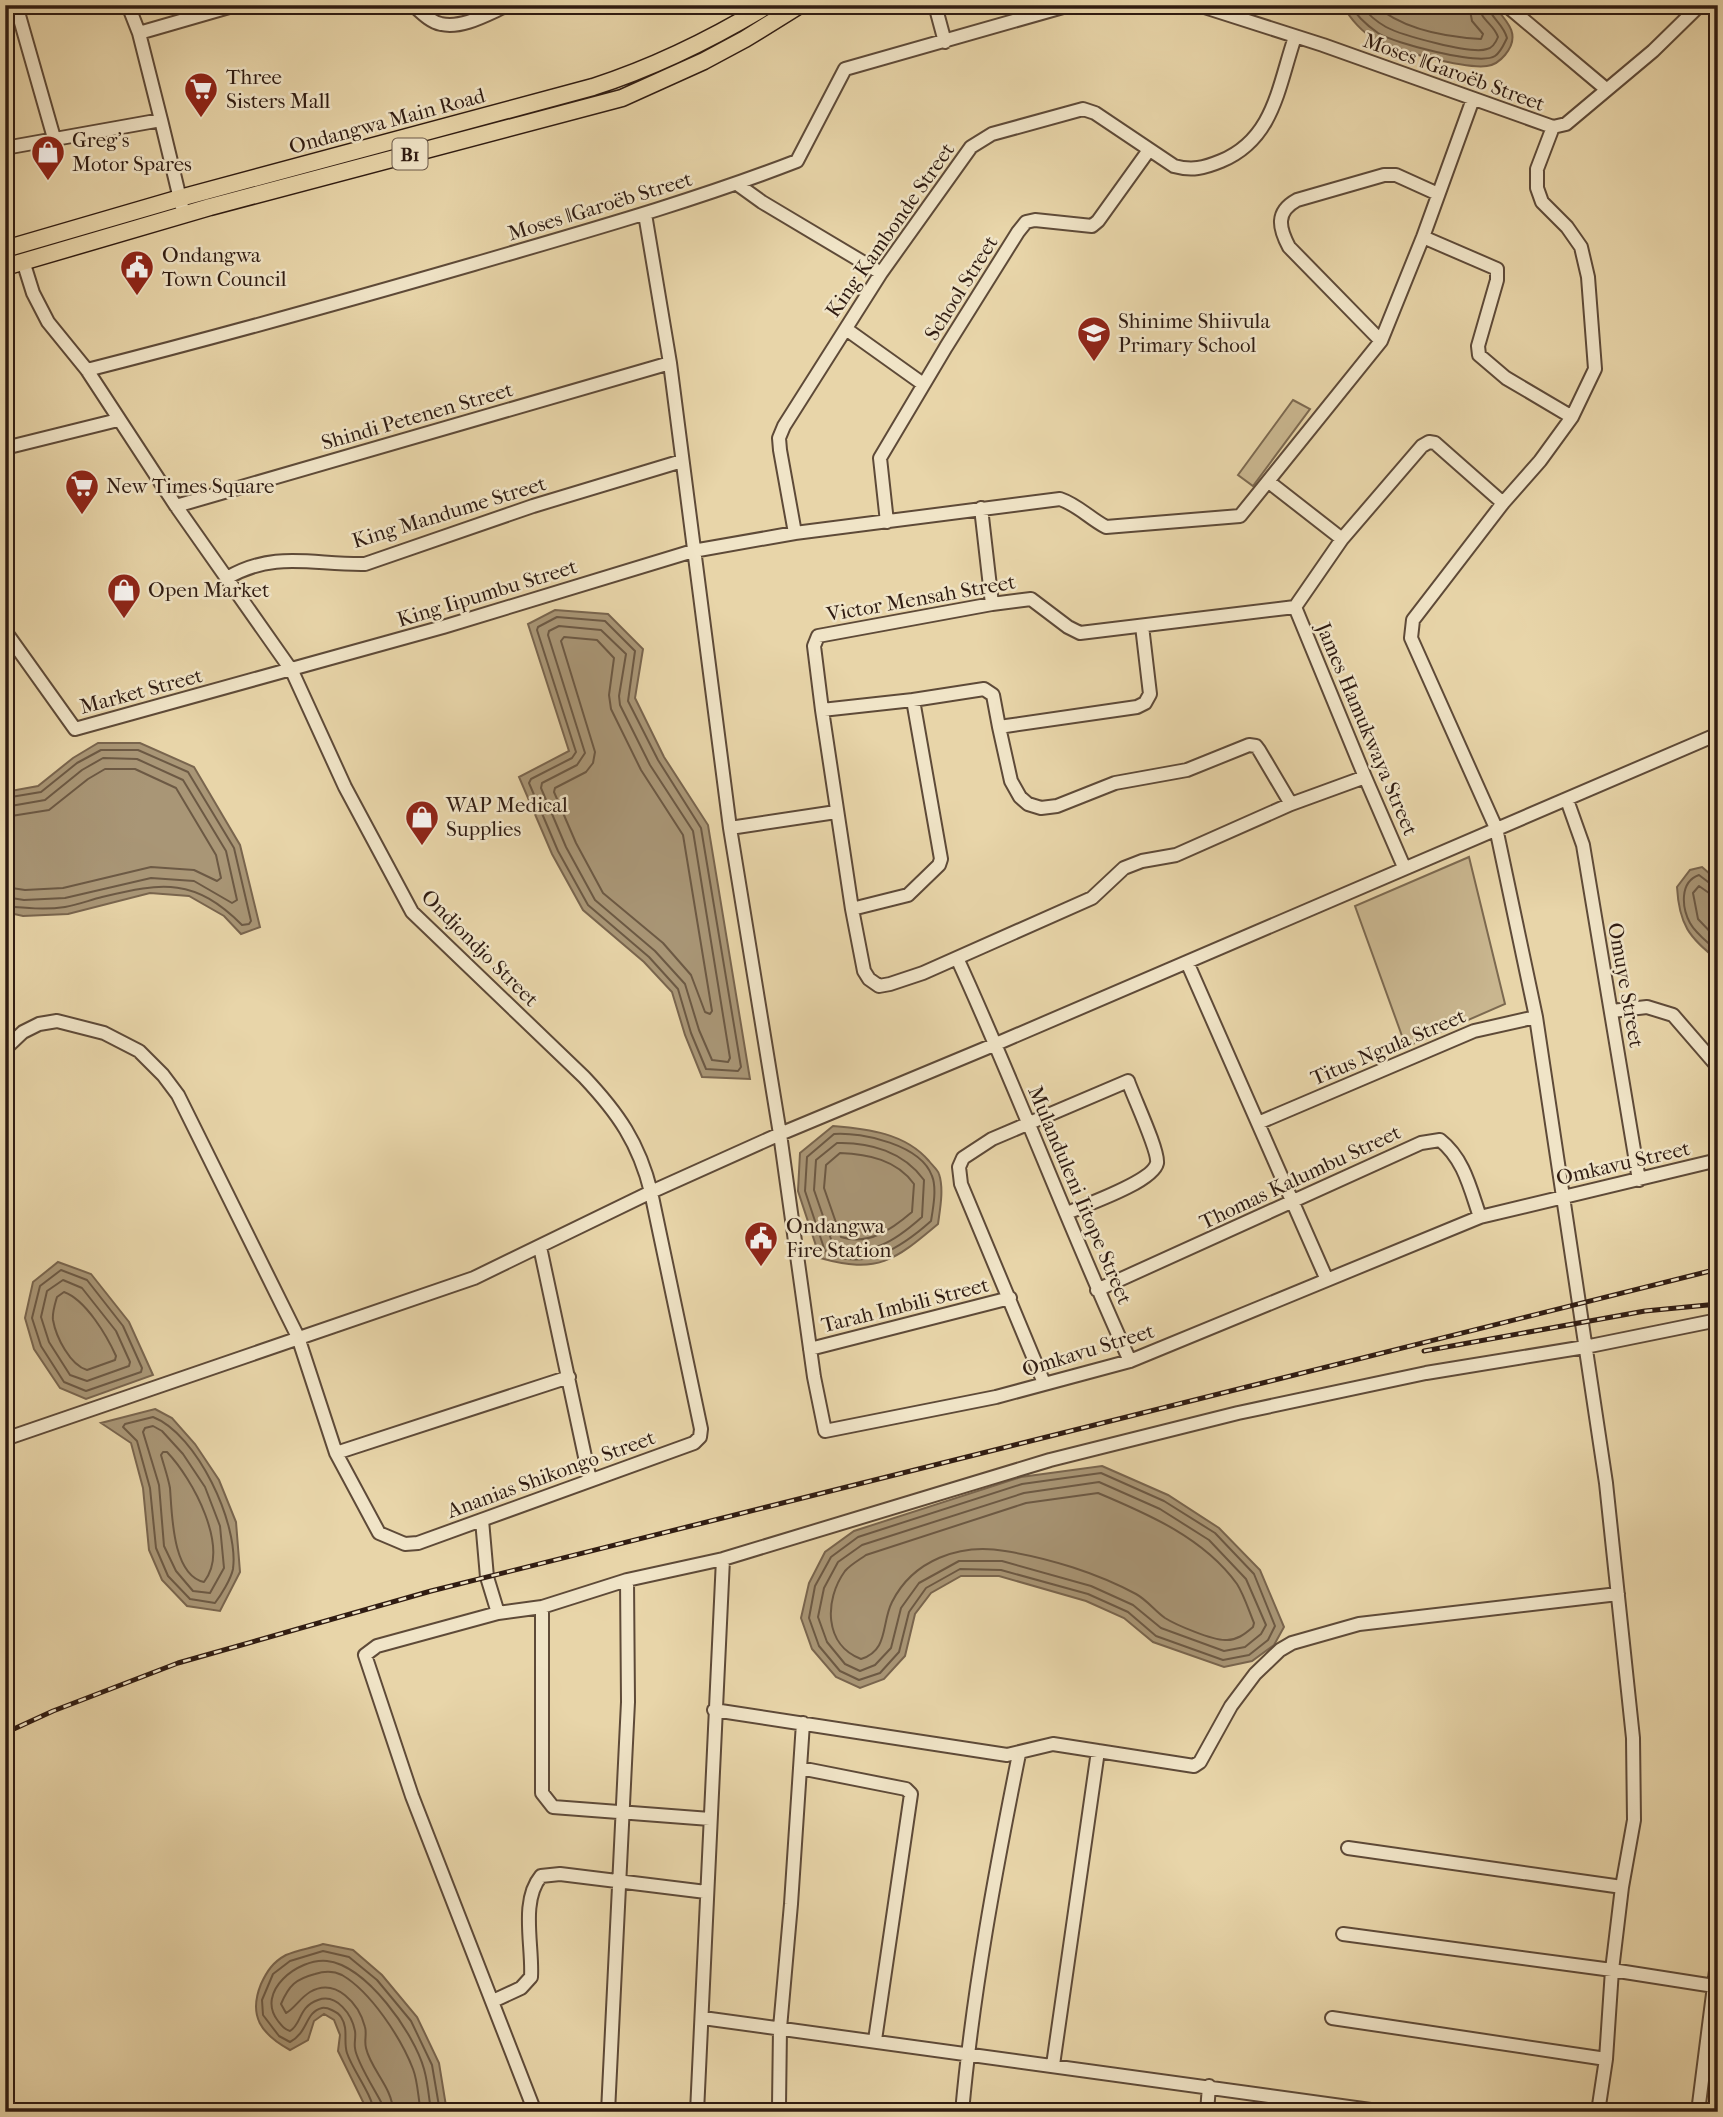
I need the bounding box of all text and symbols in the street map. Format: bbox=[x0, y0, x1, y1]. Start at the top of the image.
street label: Moses ǁGaroëb Street bbox=[1360, 28, 1548, 116]
place label: Three Sisters Mall bbox=[226, 65, 331, 113]
supermarket icon: Three Sisters Mall bbox=[182, 70, 220, 119]
street label: Ondangwa Main Road bbox=[286, 83, 488, 159]
place label: Greg's Motor Spares bbox=[72, 128, 192, 176]
shop icon: Greg's Motor Spares bbox=[29, 133, 67, 182]
road number: B1 bbox=[392, 138, 428, 170]
street label: King Kambonde Street bbox=[821, 138, 960, 322]
street label: Moses ǁGaroëb Street bbox=[505, 166, 695, 245]
street label: School Street bbox=[919, 231, 1003, 345]
place label: Ondangwa Town Council bbox=[162, 243, 287, 291]
public building icon: Ondangwa Town Council bbox=[118, 248, 156, 297]
place label: Shinime Shiivula Primary School bbox=[1118, 309, 1270, 357]
school or university icon: Shinime Shiivula Primary School bbox=[1075, 314, 1113, 363]
street label: Shindi Petenen Street bbox=[318, 377, 516, 455]
supermarket icon: New Times Square bbox=[63, 467, 101, 516]
street label: King Mandume Street bbox=[349, 471, 549, 553]
place label: New Times Square bbox=[106, 474, 274, 498]
street label: King Iipumbu Street bbox=[394, 554, 580, 632]
street label: Victor Mensah Street bbox=[824, 570, 1018, 627]
shop icon: Open Market bbox=[105, 571, 143, 620]
place label: Open Market bbox=[148, 578, 270, 602]
street label: James Hamukwaya Street bbox=[1310, 617, 1423, 839]
street label: Market Street bbox=[77, 663, 205, 719]
place label: WAP Medical Supplies bbox=[445, 793, 568, 841]
shop icon: WAP Medical Supplies bbox=[403, 798, 441, 847]
street label: Ondjondjo Street bbox=[417, 885, 544, 1012]
street label: Omuye Street bbox=[1603, 921, 1649, 1050]
street label: Titus Ngula Street bbox=[1307, 1003, 1470, 1090]
street label: Mulanduleni Iitope Street bbox=[1023, 1082, 1137, 1308]
street label: Thomas Kalumbu Street bbox=[1196, 1120, 1405, 1234]
street label: Omkavu Street bbox=[1554, 1136, 1693, 1190]
place label: Ondangwa Fire Station bbox=[786, 1214, 891, 1262]
public building icon: Ondangwa Fire Station bbox=[742, 1219, 780, 1268]
street label: Tarah Imbili Street bbox=[819, 1272, 992, 1337]
street label: Omkavu Street bbox=[1019, 1318, 1157, 1381]
street label: Ananias Shikongo Street bbox=[443, 1425, 659, 1523]

